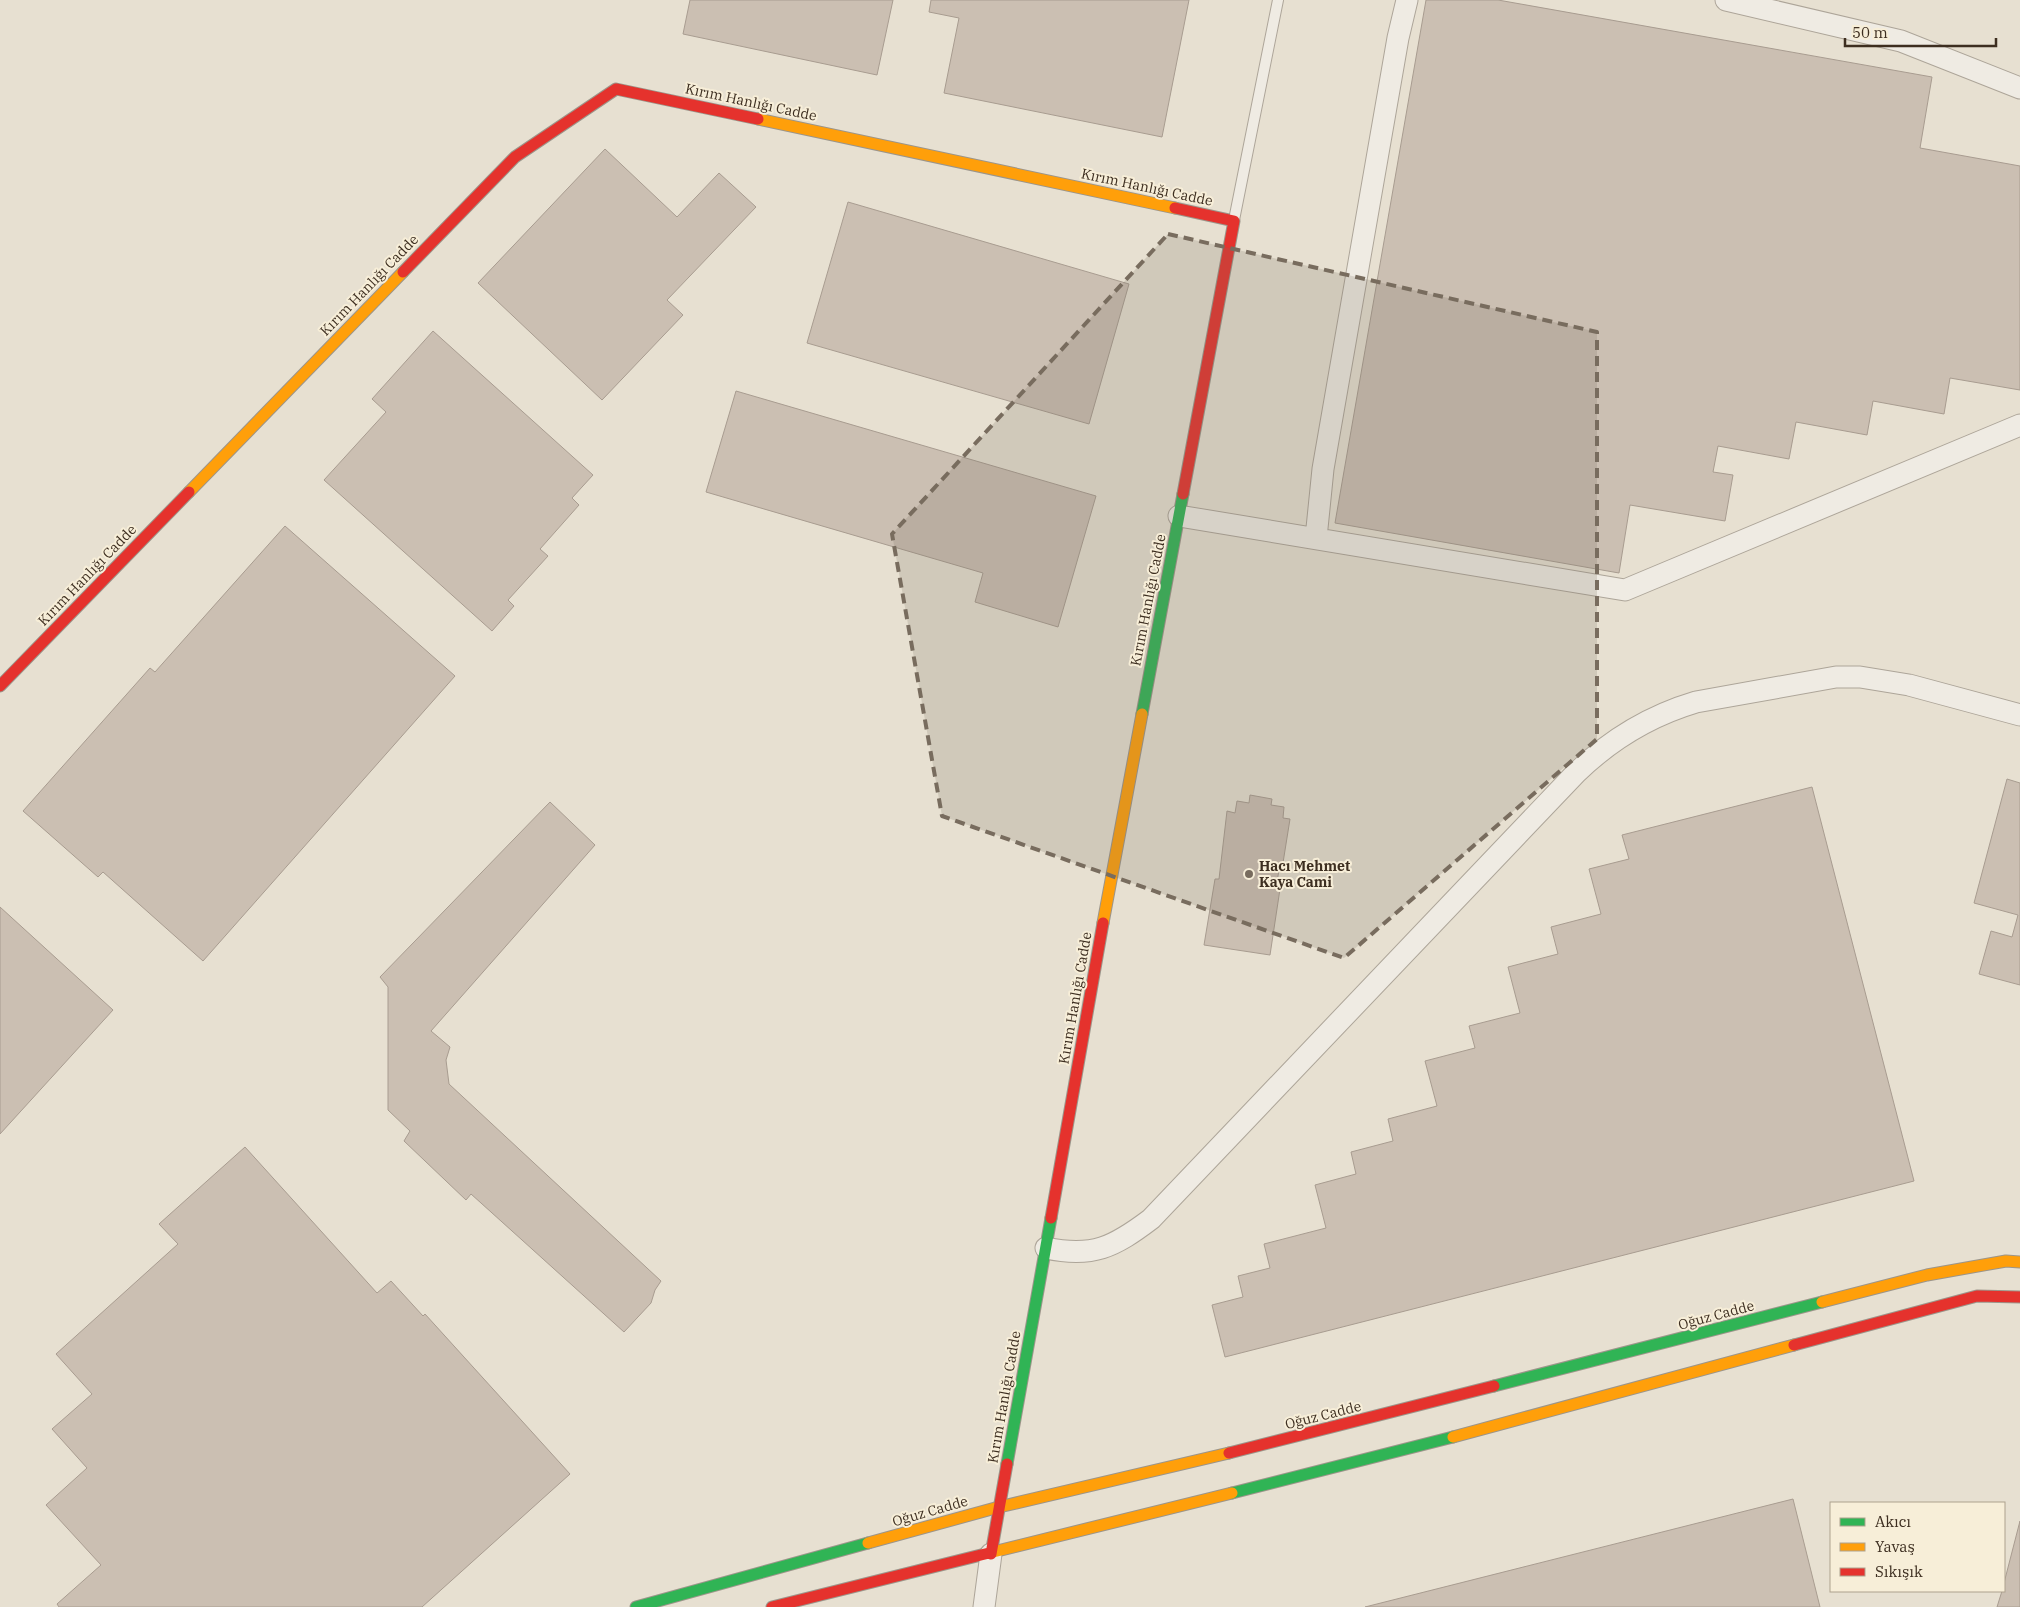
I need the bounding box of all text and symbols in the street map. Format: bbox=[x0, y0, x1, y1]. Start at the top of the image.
scale bar bbox=[1845, 15, 1996, 47]
text: 50 m bbox=[1852, 23, 1888, 42]
street label: Kırım Hanlığı Cadde bbox=[684, 79, 818, 125]
street label: Kırım Hanlığı Cadde bbox=[1080, 164, 1214, 210]
street label: Kırım Hanlığı Cadde bbox=[316, 231, 422, 339]
street label: Kırım Hanlığı Cadde bbox=[34, 521, 140, 629]
street label: Kırım Hanlığı Cadde bbox=[1126, 532, 1170, 668]
place label: Hacı Mehmet Kaya Cami bbox=[1259, 857, 1350, 891]
marker: Hacı Mehmet Kaya Cami bbox=[1243, 868, 1255, 880]
street label: Kırım Hanlığı Cadde bbox=[1054, 930, 1096, 1066]
street label: Oğuz Cadde bbox=[1676, 1296, 1756, 1334]
street label: Kırım Hanlığı Cadde bbox=[983, 1329, 1025, 1465]
street label: Oğuz Cadde bbox=[1283, 1397, 1363, 1433]
street label: Oğuz Cadde bbox=[890, 1492, 970, 1530]
legend bbox=[1830, 1502, 2005, 1592]
text: Akıcı bbox=[1875, 1512, 1911, 1531]
text: Yavaş bbox=[1875, 1537, 1915, 1556]
text: Sıkışık bbox=[1875, 1562, 1923, 1581]

